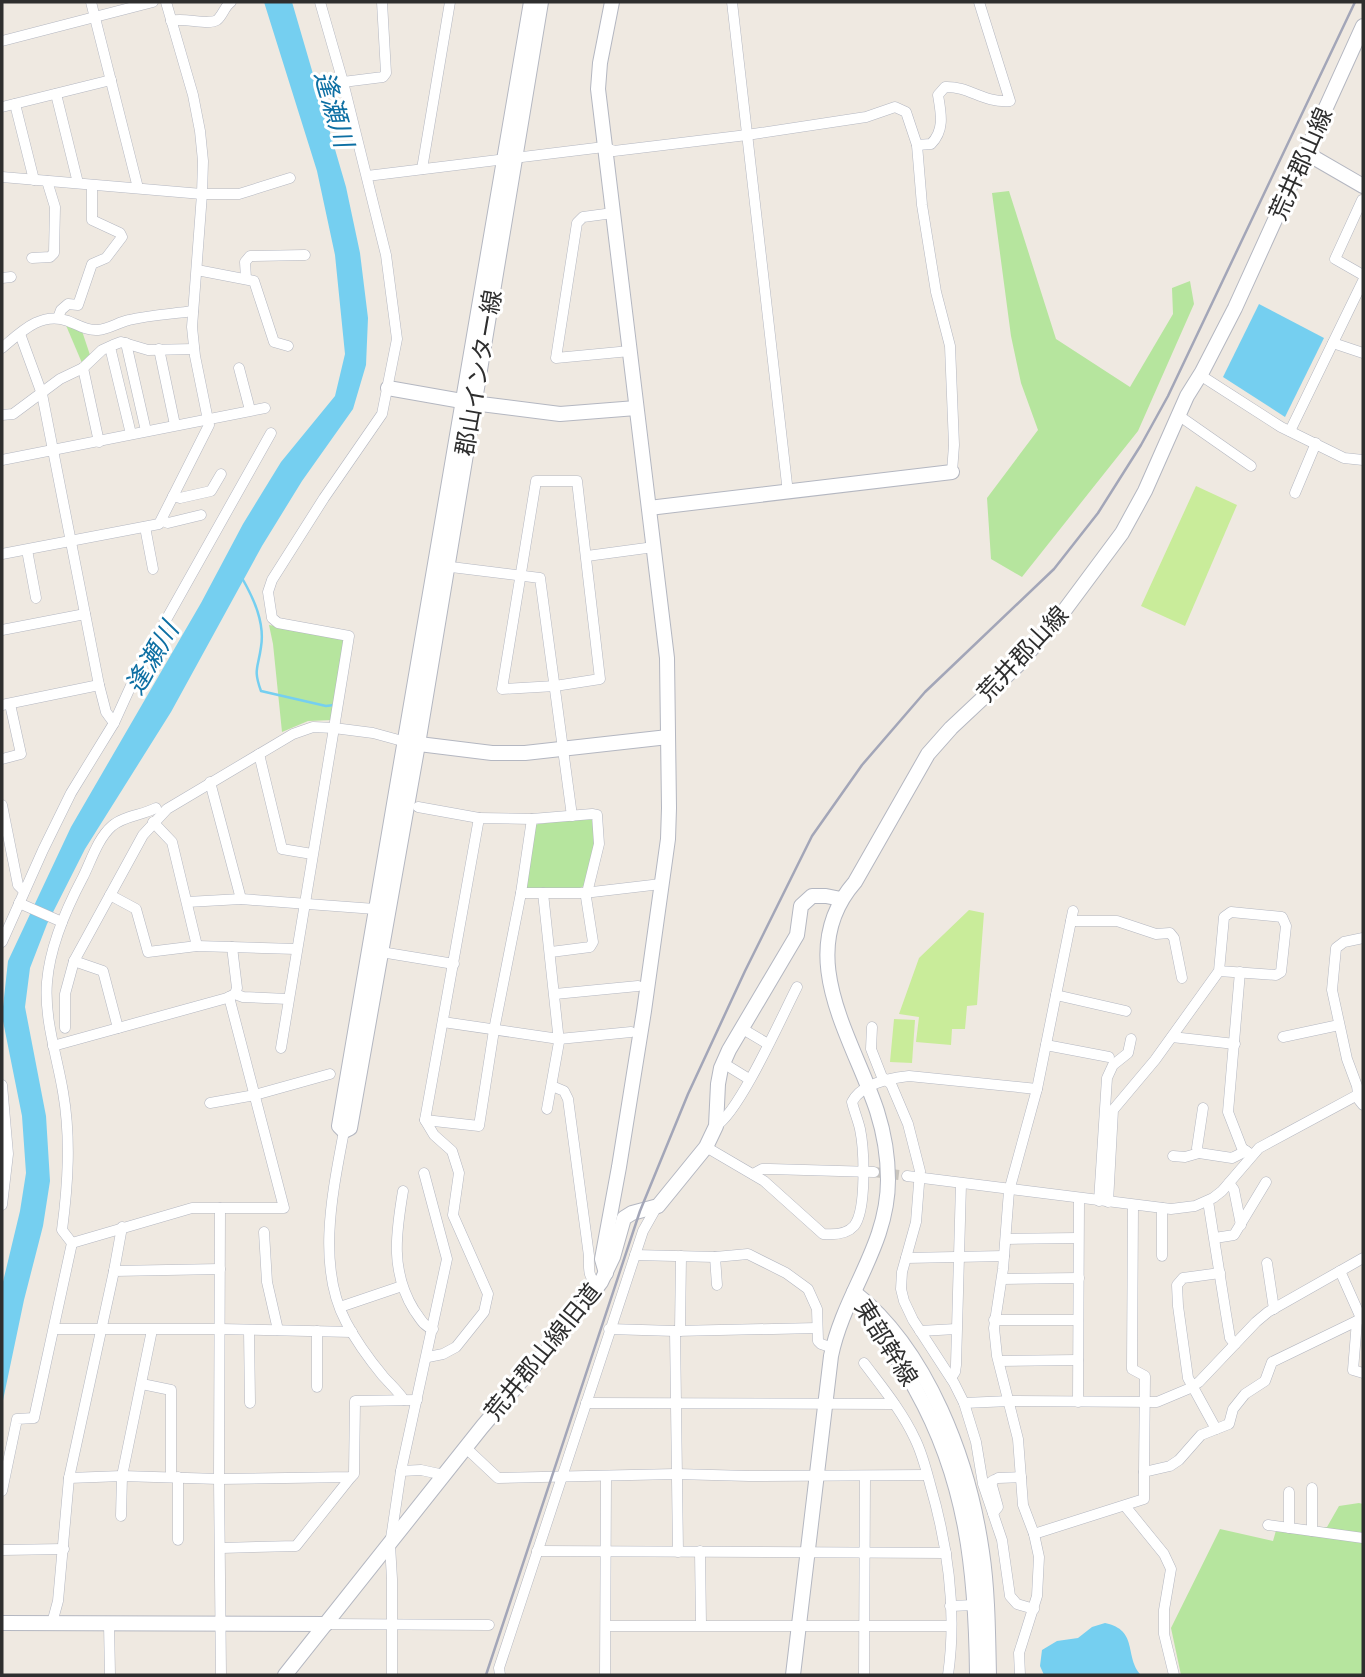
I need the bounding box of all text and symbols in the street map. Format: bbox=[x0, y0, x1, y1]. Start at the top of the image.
water label: 逢瀬川 bbox=[307, 67, 363, 154]
street label: 荒井郡山線 bbox=[1261, 102, 1339, 225]
street label: 郡山インター線 bbox=[448, 287, 508, 458]
street label: 荒井郡山線 bbox=[970, 599, 1075, 708]
water label: 逢瀬川 bbox=[117, 613, 188, 700]
street label: 荒井郡山線旧道 bbox=[477, 1276, 608, 1427]
street label: 東部幹線 bbox=[848, 1293, 926, 1392]

